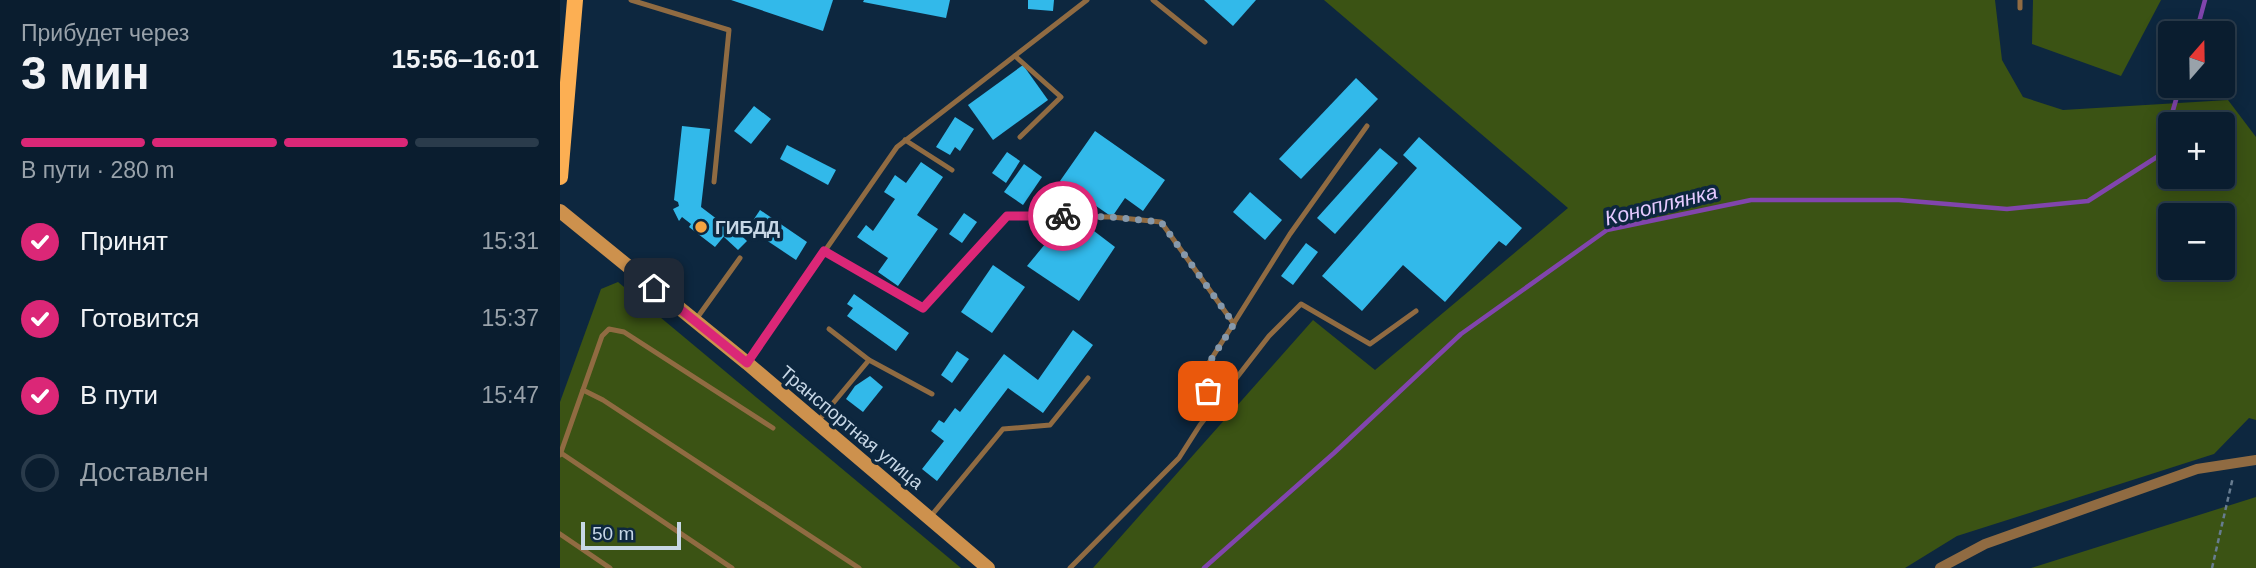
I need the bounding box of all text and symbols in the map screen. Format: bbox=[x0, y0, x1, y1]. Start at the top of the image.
text: Прибудет через bbox=[21, 20, 189, 46]
north arrow bbox=[2158, 21, 2235, 98]
map controls bbox=[2158, 21, 2235, 280]
text: 15:56–16:01 bbox=[392, 44, 539, 74]
text: 3 мин bbox=[21, 47, 149, 99]
button: + bbox=[2158, 112, 2235, 189]
text: В пути · 280 m bbox=[21, 157, 174, 183]
water label: Коноплянка bbox=[1602, 179, 1719, 230]
courier bbox=[1028, 181, 1098, 251]
icon: bike bbox=[1044, 197, 1082, 235]
button: − bbox=[2158, 203, 2235, 280]
place label: ГИБДД bbox=[715, 217, 781, 238]
marker: ГИБДД bbox=[693, 219, 709, 235]
icon: check bbox=[21, 223, 59, 261]
text: Принят bbox=[80, 226, 168, 256]
text: 15:31 bbox=[481, 228, 539, 254]
pin bbox=[624, 258, 684, 318]
icon: home bbox=[635, 269, 673, 307]
icon: check bbox=[21, 300, 59, 338]
text: Готовится bbox=[80, 303, 199, 333]
text: 15:37 bbox=[481, 305, 539, 331]
street label: Транспортная улица bbox=[776, 361, 928, 494]
pin bbox=[1178, 361, 1238, 421]
icon: bag bbox=[1189, 372, 1227, 410]
icon: check bbox=[21, 377, 59, 415]
text: В пути bbox=[80, 380, 158, 410]
text: 15:47 bbox=[481, 382, 539, 408]
text: Доставлен bbox=[80, 457, 209, 487]
scale bar bbox=[581, 519, 681, 551]
text: 50 m bbox=[592, 523, 634, 544]

